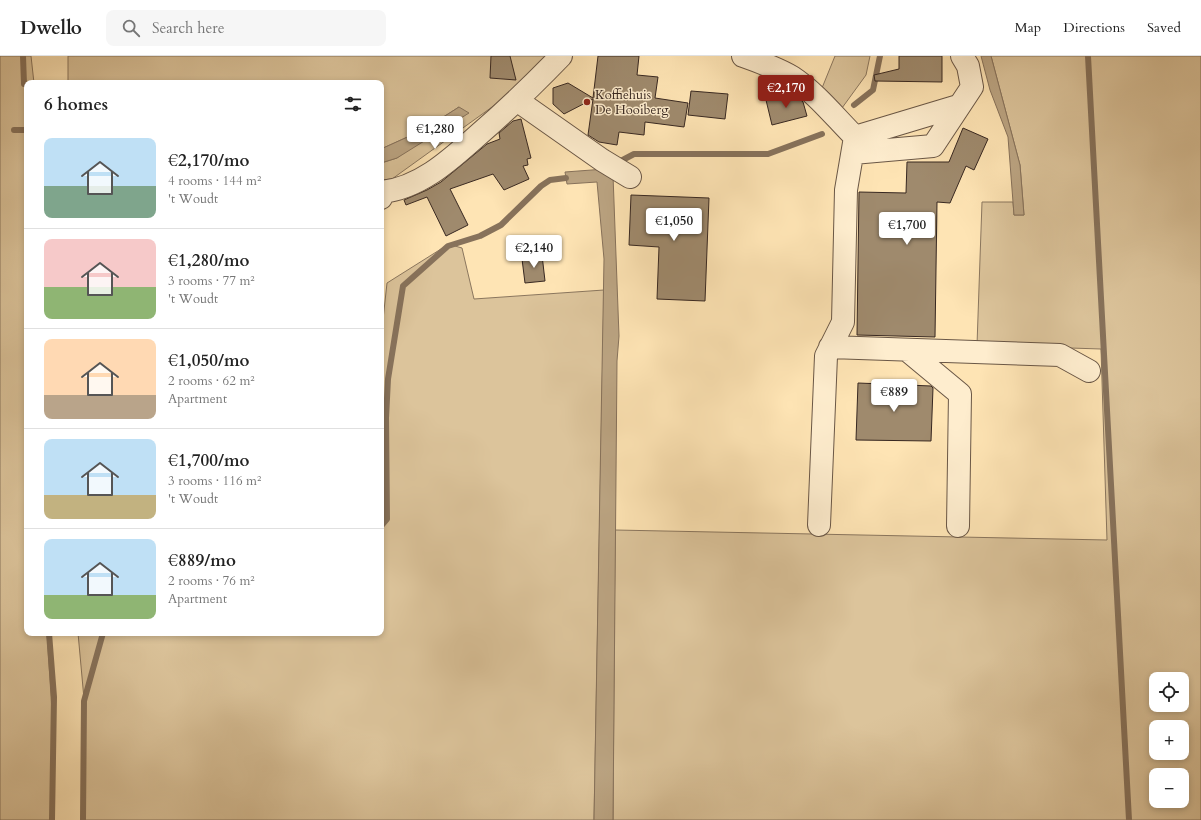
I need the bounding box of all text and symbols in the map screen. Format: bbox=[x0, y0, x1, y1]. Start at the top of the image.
search box bbox=[106, 10, 386, 46]
text: Dwello bbox=[20, 15, 82, 41]
icon: search bbox=[120, 17, 142, 39]
text: Search here bbox=[152, 18, 225, 38]
text: Map bbox=[1015, 18, 1041, 37]
text: Directions bbox=[1063, 18, 1125, 37]
text: Saved bbox=[1147, 18, 1181, 37]
pin: €2,170 bbox=[753, 75, 819, 109]
text: €2,170 bbox=[767, 79, 805, 97]
place label: Koffiehuis De Hooiberg bbox=[595, 86, 669, 119]
text: 6 homes bbox=[44, 93, 108, 116]
icon: filters bbox=[342, 93, 364, 115]
marker: Koffiehuis De Hooiberg bbox=[582, 97, 592, 107]
pin: €1,280 bbox=[402, 116, 468, 150]
text: €1,280 bbox=[416, 120, 454, 138]
text: €2,170/mo bbox=[168, 149, 250, 172]
icon: home bbox=[76, 154, 124, 202]
text: 4 rooms · 144 m² bbox=[168, 172, 261, 190]
text: 't Woudt bbox=[168, 190, 218, 208]
pin: €1,050 bbox=[641, 208, 707, 242]
text: €1,050 bbox=[655, 212, 693, 230]
pin: €1,700 bbox=[874, 212, 940, 246]
text: €1,700 bbox=[888, 216, 926, 234]
pin: €2,140 bbox=[501, 235, 567, 269]
text: €2,140 bbox=[515, 239, 553, 257]
text: €1,280/mo bbox=[168, 249, 250, 272]
icon: home bbox=[76, 255, 124, 303]
text: 3 rooms · 77 m² bbox=[168, 272, 255, 290]
text: 't Woudt bbox=[168, 290, 218, 308]
text: €1,050/mo bbox=[168, 349, 250, 372]
icon: home bbox=[76, 355, 124, 403]
text: 2 rooms · 62 m² bbox=[168, 372, 255, 390]
pin: €889 bbox=[870, 379, 918, 413]
text: €889 bbox=[880, 383, 908, 401]
text: Apartment bbox=[168, 390, 227, 408]
text: €1,700/mo bbox=[168, 449, 250, 472]
icon: home bbox=[76, 455, 124, 503]
text: 3 rooms · 116 m² bbox=[168, 472, 261, 490]
text: 't Woudt bbox=[168, 490, 218, 508]
text: €889/mo bbox=[168, 549, 236, 572]
icon: home bbox=[76, 555, 124, 603]
text: 2 rooms · 76 m² bbox=[168, 572, 255, 590]
text: Apartment bbox=[168, 590, 227, 608]
map controls bbox=[1149, 672, 1189, 808]
button: locate bbox=[1149, 672, 1189, 712]
button: + bbox=[1149, 720, 1189, 760]
button: − bbox=[1149, 768, 1189, 808]

